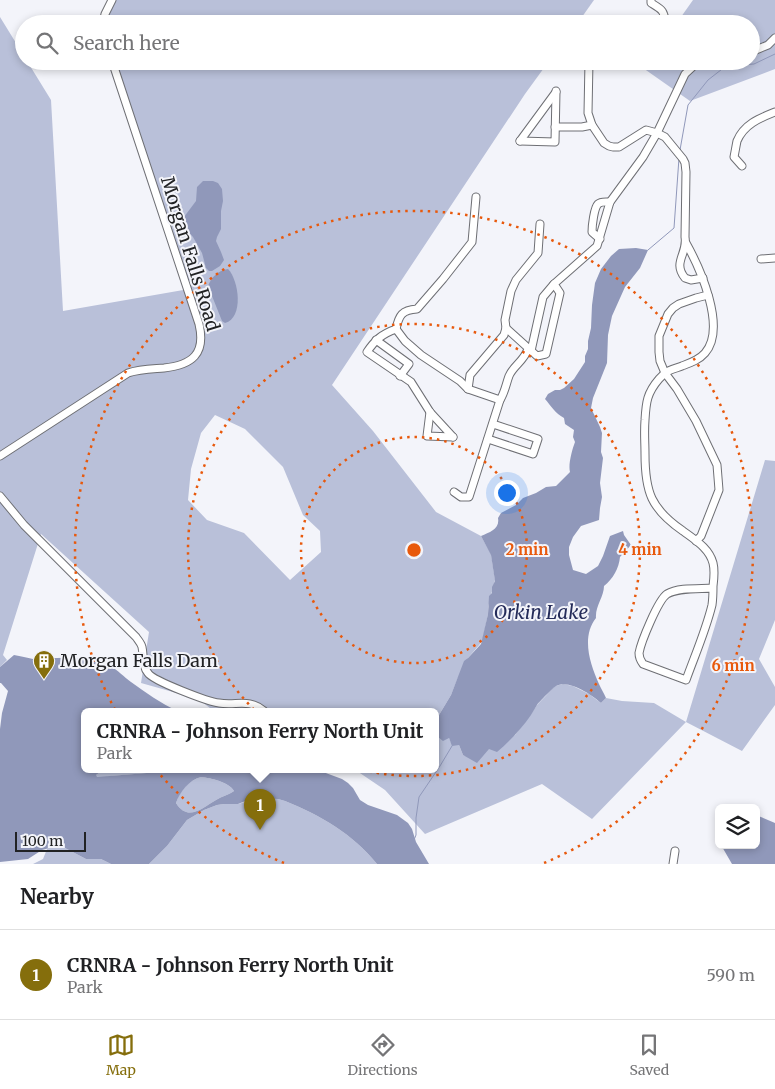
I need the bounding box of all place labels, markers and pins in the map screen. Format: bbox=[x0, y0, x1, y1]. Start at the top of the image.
centre of rings bbox=[405, 541, 423, 559]
building icon: Morgan Falls Dam bbox=[32, 649, 56, 680]
place label: Morgan Falls Dam bbox=[60, 649, 218, 672]
pin: 1 bbox=[244, 789, 276, 830]

